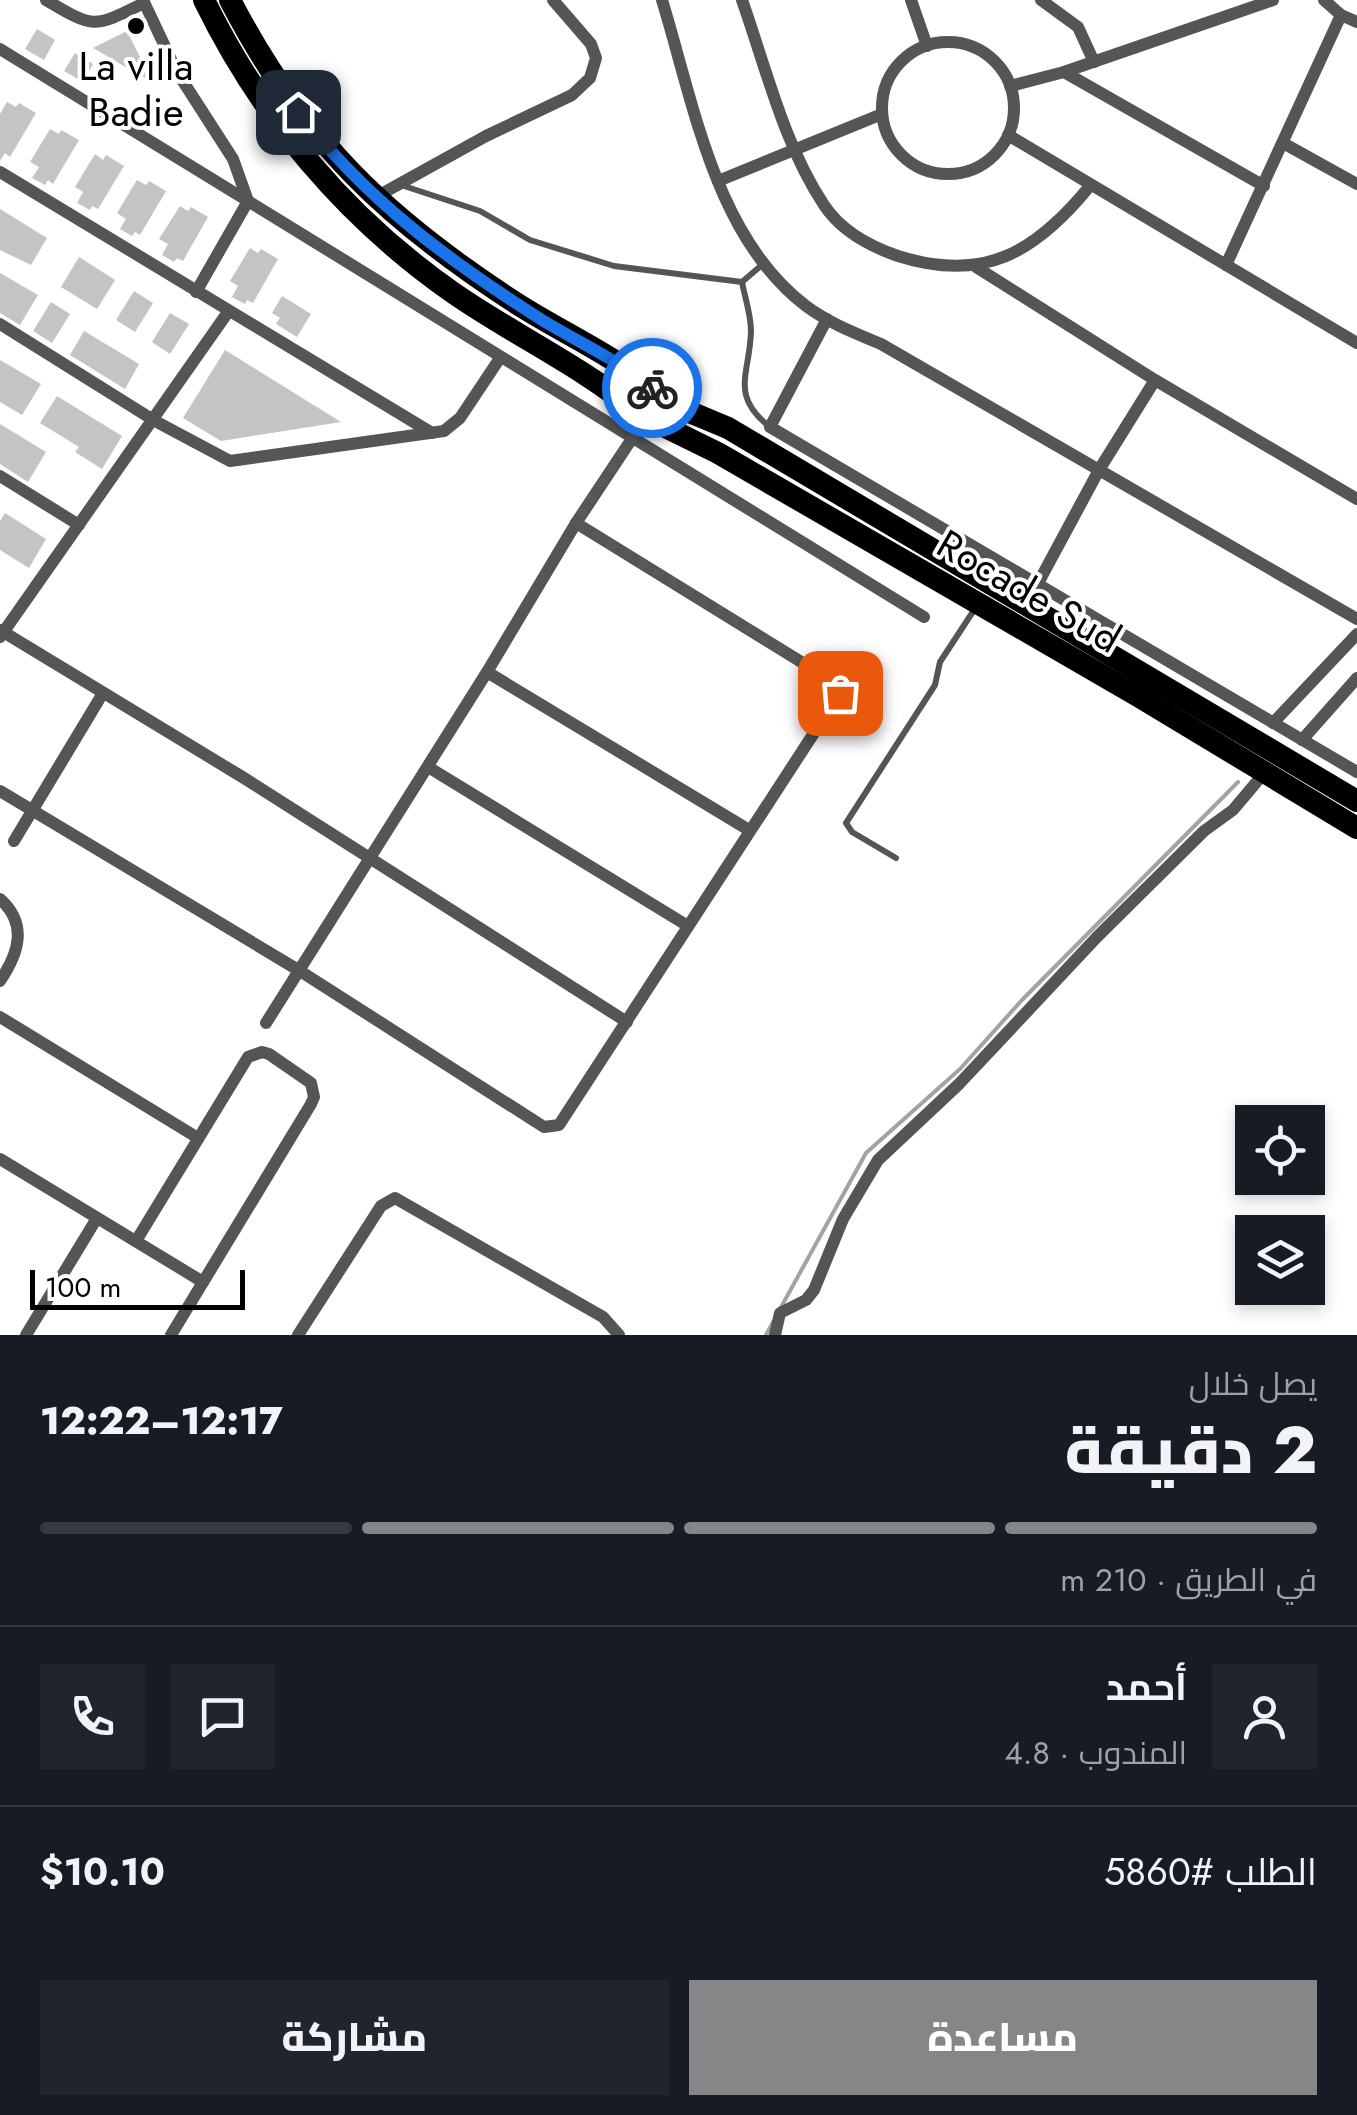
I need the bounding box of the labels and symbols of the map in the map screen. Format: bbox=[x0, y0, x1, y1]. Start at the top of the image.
marker: La villa Badie bbox=[125, 15, 147, 37]
place label: La villa Badie bbox=[79, 37, 193, 141]
pin bbox=[256, 70, 341, 155]
courier bbox=[602, 338, 702, 438]
street label: Rocade Sud bbox=[926, 515, 1132, 667]
pin bbox=[798, 651, 883, 736]
scale bar bbox=[30, 1265, 245, 1310]

